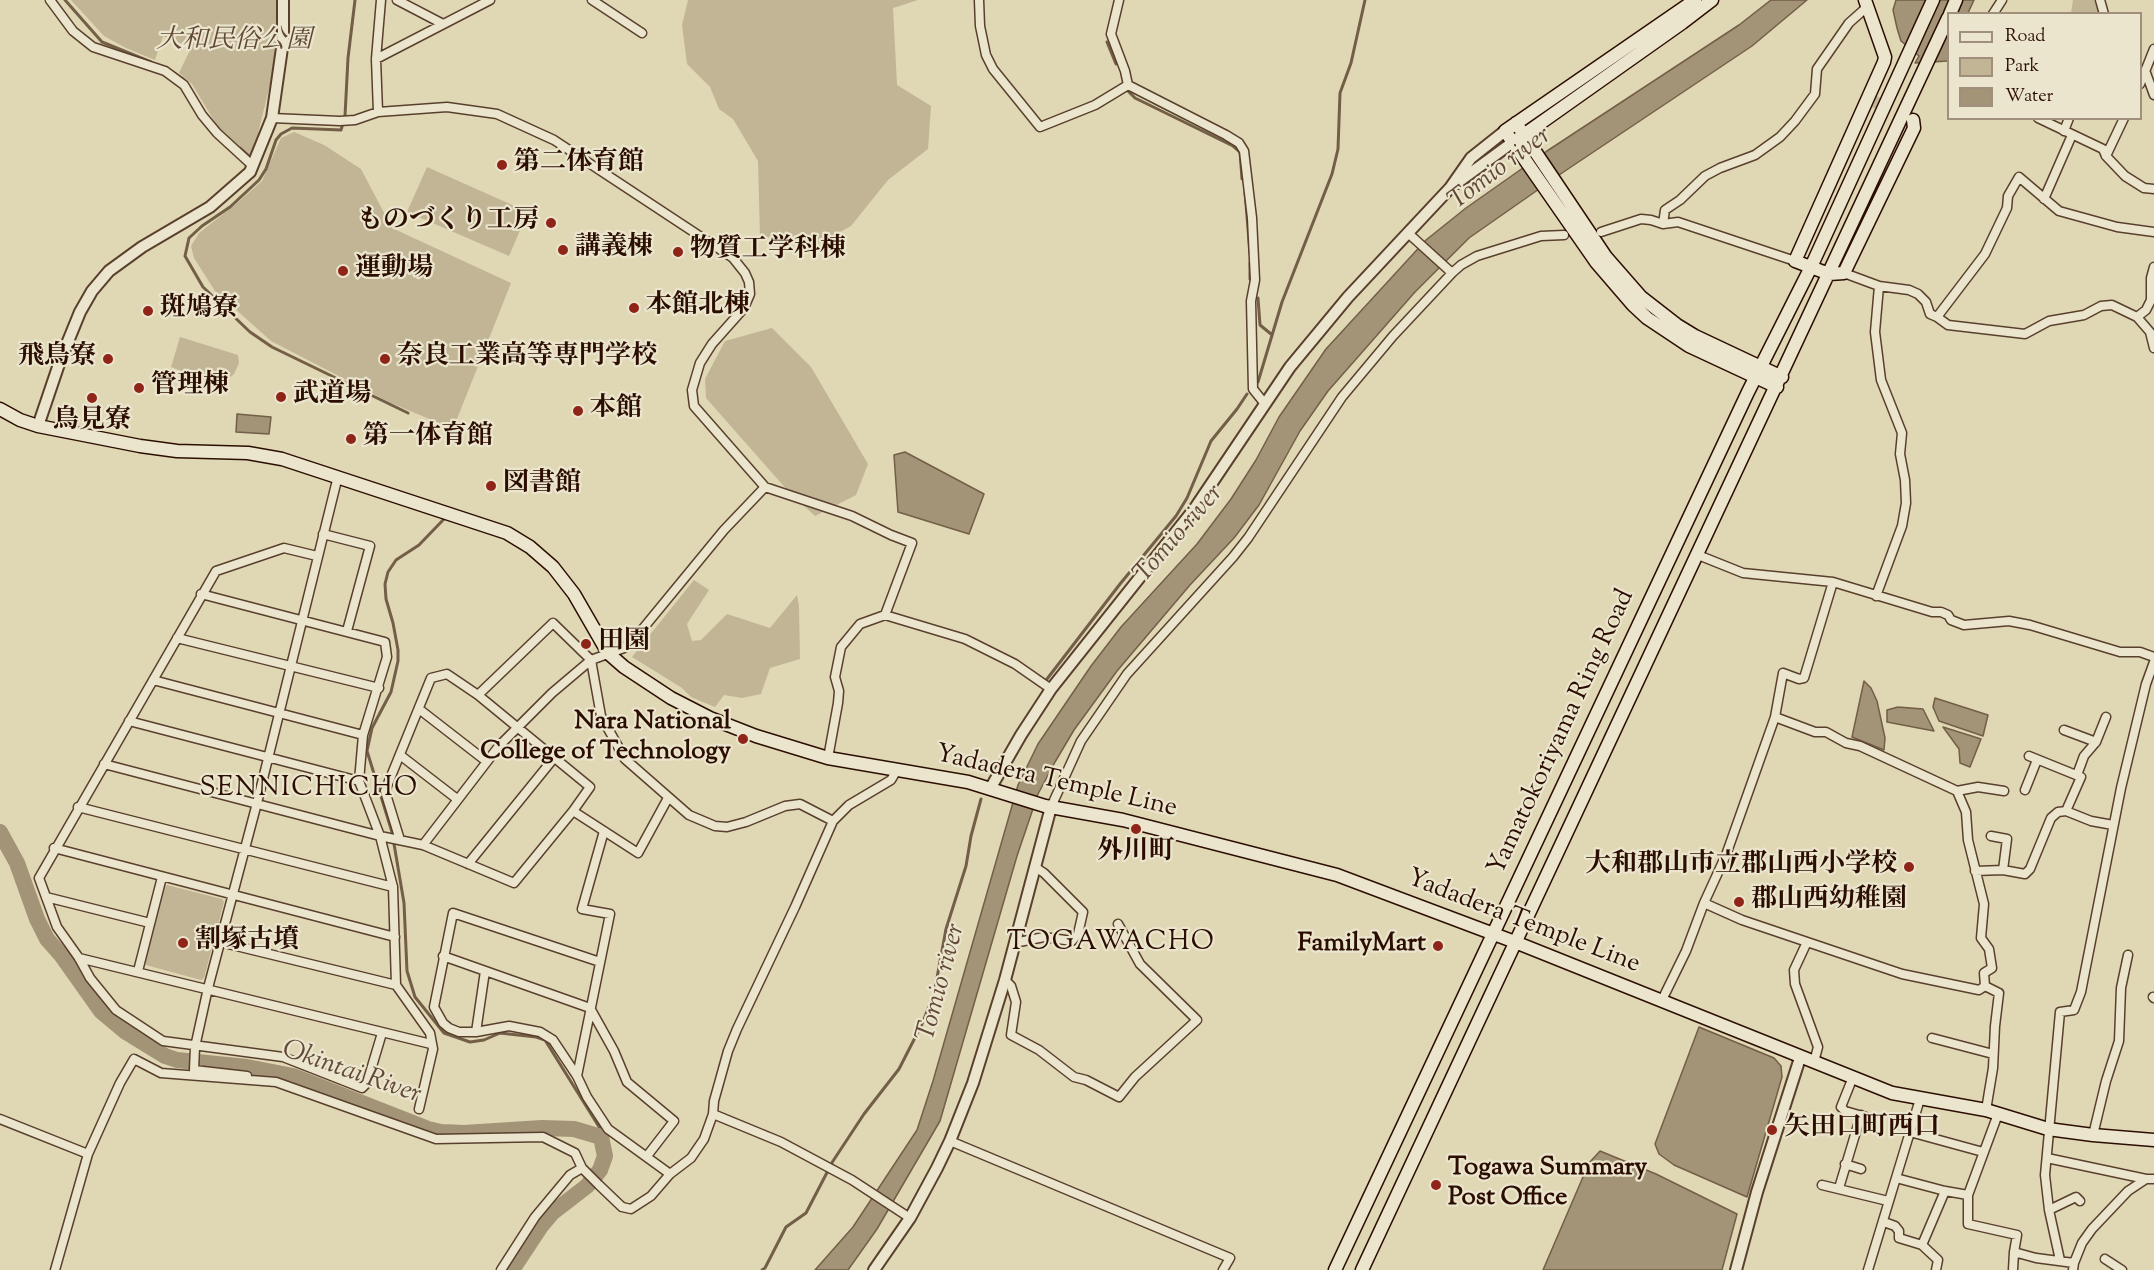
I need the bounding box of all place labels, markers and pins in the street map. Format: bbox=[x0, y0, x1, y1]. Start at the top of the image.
place label: 第二体育館 bbox=[514, 149, 644, 181]
marker: 第二体育館 bbox=[495, 158, 509, 172]
place label: ものづくり工房 bbox=[357, 207, 539, 239]
marker: ものづくり工房 bbox=[544, 216, 558, 230]
place label: 講義棟 bbox=[575, 234, 653, 266]
place label: 物質工学科棟 bbox=[690, 236, 846, 268]
marker: 講義棟 bbox=[556, 243, 570, 257]
marker: 物質工学科棟 bbox=[671, 245, 685, 259]
place label: 運動場 bbox=[355, 255, 433, 287]
marker: 運動場 bbox=[336, 264, 350, 278]
place label: 本館北棟 bbox=[646, 292, 750, 324]
place label: 斑鳩寮 bbox=[160, 295, 238, 327]
marker: 本館北棟 bbox=[627, 301, 641, 315]
marker: 斑鳩寮 bbox=[141, 304, 155, 318]
place label: 飛鳥寮 bbox=[18, 343, 96, 375]
place label: 奈良工業高等専門学校 bbox=[397, 343, 657, 375]
marker: 飛鳥寮 bbox=[101, 352, 115, 366]
marker: 奈良工業高等専門学校 bbox=[378, 352, 392, 366]
place label: 管理棟 bbox=[151, 372, 229, 404]
marker: 管理棟 bbox=[132, 381, 146, 395]
place label: 武道場 bbox=[293, 381, 371, 413]
marker: 武道場 bbox=[274, 390, 288, 404]
marker: 鳥見寮 bbox=[85, 391, 99, 405]
place label: 本館 bbox=[590, 395, 642, 427]
marker: 本館 bbox=[571, 404, 585, 418]
place label: 鳥見寮 bbox=[53, 407, 131, 439]
place label: 第一体育館 bbox=[363, 423, 493, 455]
marker: 第一体育館 bbox=[344, 432, 358, 446]
place label: 図書館 bbox=[503, 470, 581, 502]
marker: 図書館 bbox=[484, 479, 498, 493]
place label: 田園 bbox=[598, 628, 650, 660]
marker: 田園 bbox=[579, 637, 593, 651]
place label: Nara National College of Technology bbox=[480, 708, 731, 770]
marker: Nara National College of Technology bbox=[736, 732, 750, 746]
marker: 外川町 bbox=[1129, 822, 1143, 836]
place label: 外川町 bbox=[1097, 838, 1175, 870]
place label: 大和郡山市立郡山西小学校 bbox=[1585, 851, 1897, 883]
marker: 大和郡山市立郡山西小学校 bbox=[1902, 860, 1916, 874]
place label: 郡山西幼稚園 bbox=[1751, 886, 1907, 918]
marker: 郡山西幼稚園 bbox=[1732, 895, 1746, 909]
place label: 割塚古墳 bbox=[195, 927, 299, 959]
place label: FamilyMart bbox=[1297, 930, 1426, 962]
marker: 割塚古墳 bbox=[176, 936, 190, 950]
marker: FamilyMart bbox=[1431, 939, 1445, 953]
place label: 矢田口町西口 bbox=[1784, 1114, 1940, 1146]
marker: 矢田口町西口 bbox=[1765, 1123, 1779, 1137]
place label: Togawa Summary Post Office bbox=[1448, 1154, 1647, 1216]
marker: Togawa Summary Post Office bbox=[1429, 1178, 1443, 1192]

